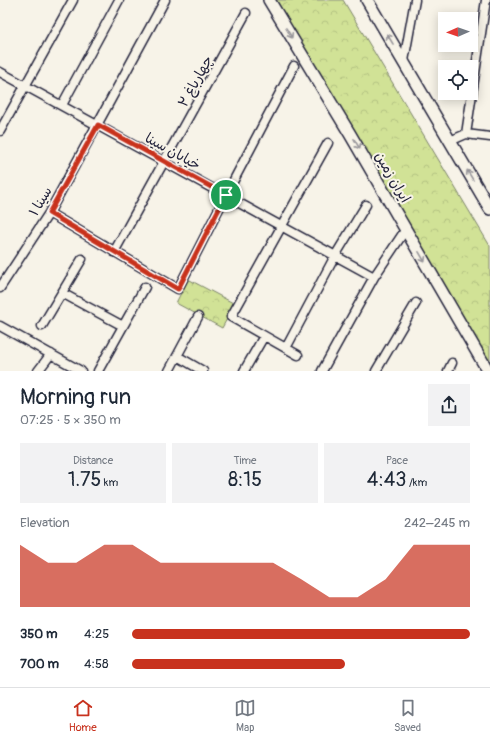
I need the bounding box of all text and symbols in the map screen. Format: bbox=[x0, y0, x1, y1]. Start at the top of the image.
north arrow bbox=[438, 12, 478, 52]
map controls bbox=[438, 12, 478, 100]
one-way arrow bbox=[286, 27, 294, 39]
one-way arrow bbox=[386, 33, 394, 45]
street label: چهارباغ ۲ bbox=[174, 53, 217, 110]
button: locate bbox=[438, 60, 478, 100]
street label: خیابان سینا bbox=[142, 129, 203, 174]
one-way arrow bbox=[353, 138, 361, 150]
street label: ایران زمین bbox=[371, 149, 414, 206]
one-way arrow bbox=[466, 169, 474, 181]
pin bbox=[209, 178, 243, 212]
street label: سینا ۱ bbox=[25, 183, 56, 219]
icon: arrive bbox=[215, 184, 237, 206]
one-way arrow bbox=[418, 251, 426, 263]
text: Morning run bbox=[20, 383, 131, 411]
button: share bbox=[428, 384, 470, 426]
text: 07:25 · 5 × 350 m bbox=[20, 412, 121, 428]
text: Distance bbox=[73, 454, 113, 467]
text: Time bbox=[234, 454, 257, 467]
text: Pace bbox=[386, 454, 408, 467]
text: 1.75 bbox=[68, 467, 101, 492]
text: 8:15 bbox=[228, 467, 262, 492]
text: 4:43 bbox=[367, 467, 407, 492]
text: km bbox=[101, 476, 118, 489]
text: /km bbox=[407, 476, 427, 489]
text: Elevation bbox=[20, 515, 70, 531]
text: 242–245 m bbox=[404, 515, 470, 531]
text: 350 m bbox=[20, 626, 58, 642]
text: 4:25 bbox=[84, 626, 109, 642]
text: 700 m bbox=[20, 656, 59, 672]
text: 4:58 bbox=[84, 656, 109, 672]
tab: Home bbox=[69, 697, 97, 734]
tab: Map bbox=[234, 697, 256, 734]
tab: Saved bbox=[394, 697, 421, 734]

